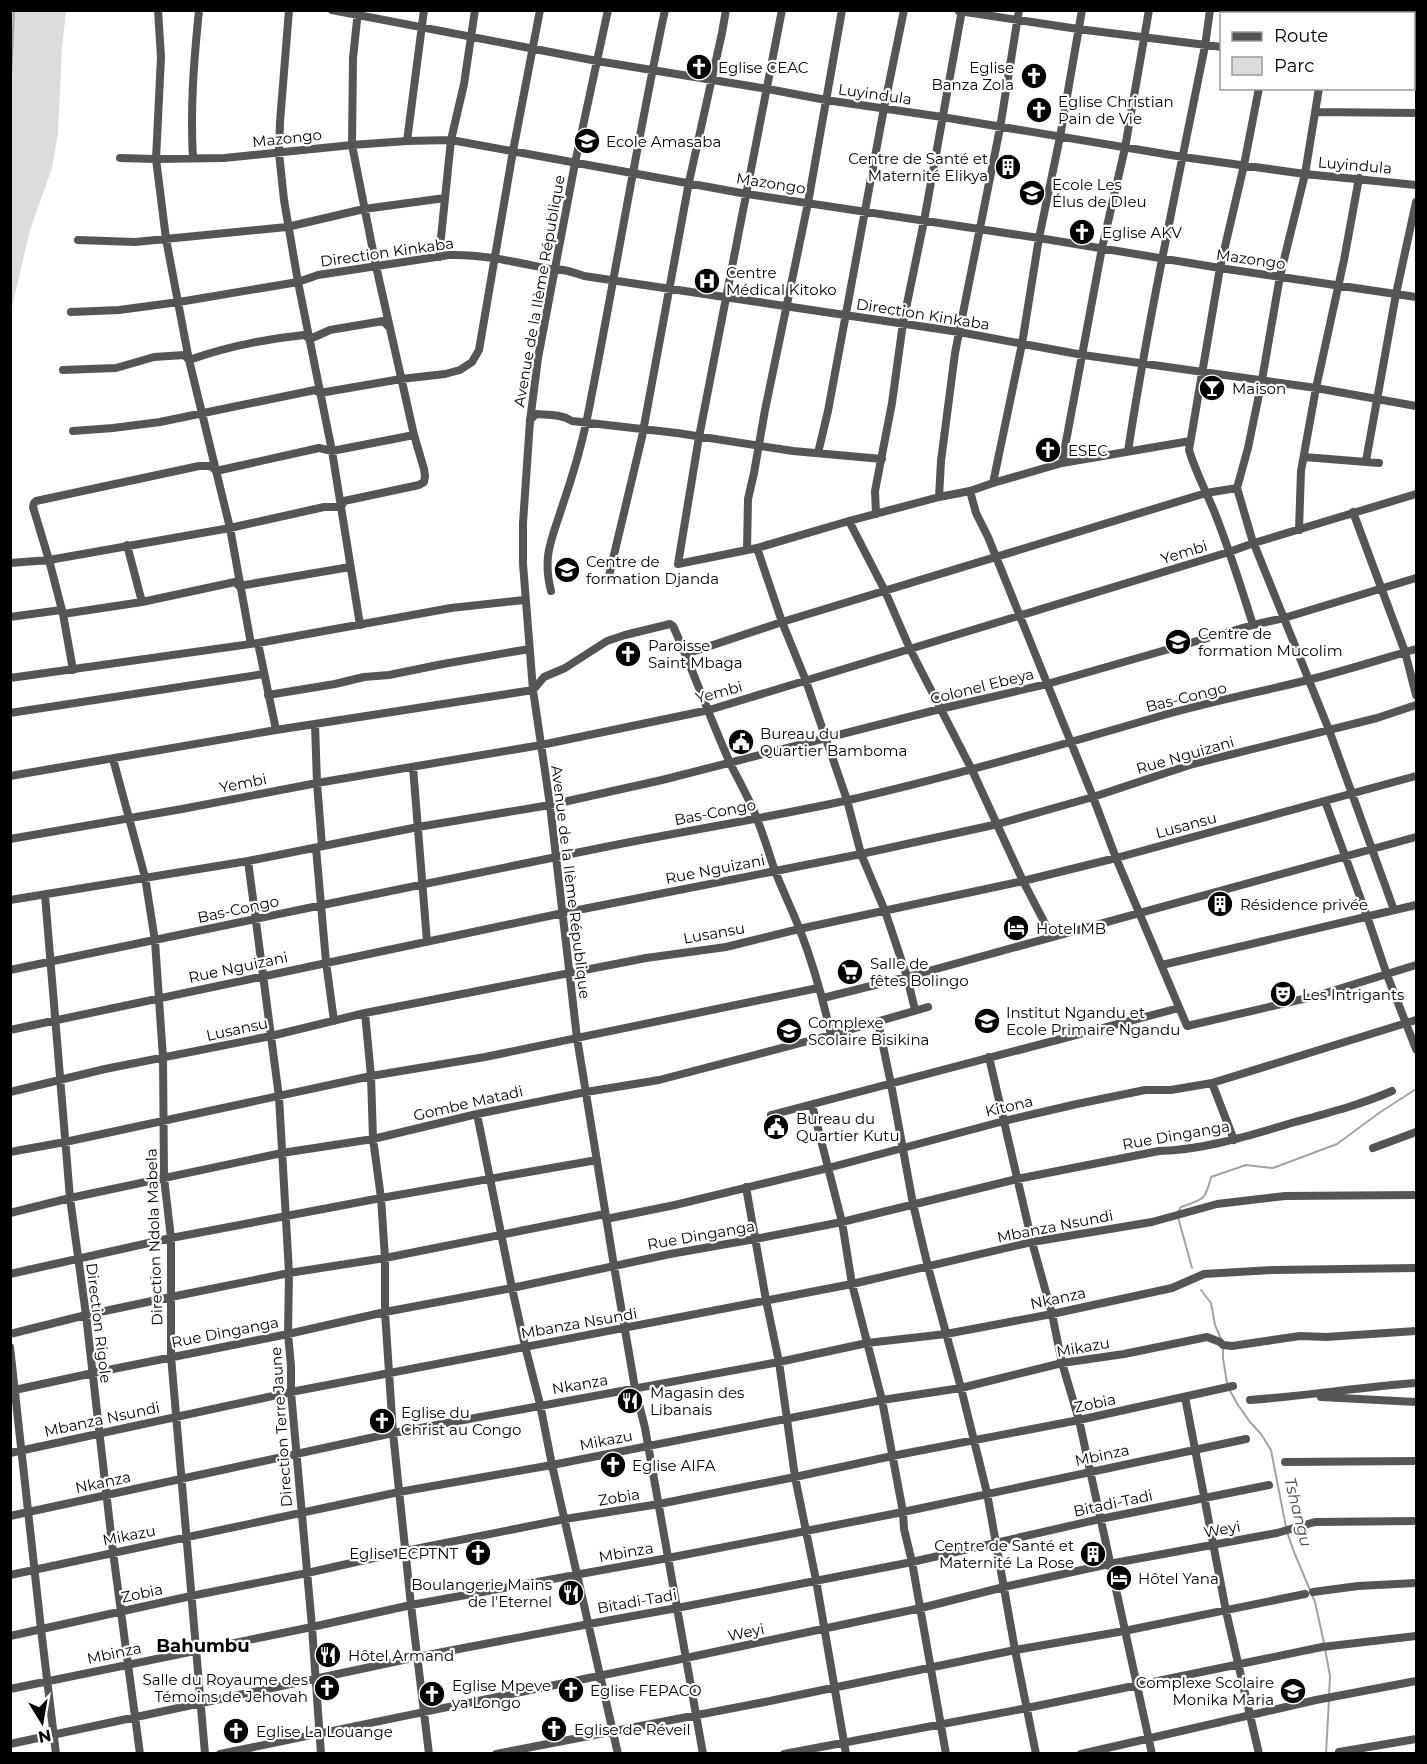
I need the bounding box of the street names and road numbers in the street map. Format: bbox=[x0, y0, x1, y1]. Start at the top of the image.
street label: Luyindula bbox=[837, 79, 913, 109]
street label: Mazongo bbox=[251, 125, 323, 151]
street label: Luyindula bbox=[1317, 152, 1393, 178]
street label: Mazongo bbox=[735, 168, 807, 198]
street label: Avenue de la IIème République bbox=[509, 174, 569, 408]
street label: Direction Kinkaba bbox=[319, 233, 455, 271]
street label: Mazongo bbox=[1215, 245, 1287, 273]
street label: Direction Kinkaba bbox=[855, 294, 991, 334]
street label: Yembi bbox=[1158, 536, 1210, 568]
street label: Colonel Ebeya bbox=[928, 664, 1036, 708]
street label: Yembi bbox=[693, 677, 745, 707]
street label: Bas-Congo bbox=[1144, 678, 1228, 716]
street label: Rue Nguizani bbox=[1134, 732, 1236, 778]
street label: Avenue de la IIème République bbox=[547, 764, 595, 1000]
street label: Yembi bbox=[218, 769, 268, 797]
street label: Bas-Congo bbox=[673, 795, 757, 829]
street label: Lusansu bbox=[1153, 808, 1219, 842]
street label: Rue Nguizani bbox=[664, 850, 766, 888]
street label: Bas-Congo bbox=[196, 891, 280, 927]
street label: Lusansu bbox=[682, 918, 746, 948]
street label: Rue Nguizani bbox=[187, 947, 289, 987]
street label: Lusansu bbox=[204, 1013, 270, 1045]
street label: Gombe Matadi bbox=[411, 1081, 525, 1125]
street label: Kitona bbox=[983, 1091, 1035, 1121]
street label: Rue Dinganga bbox=[1121, 1116, 1231, 1154]
street label: Direction Ndola Mabela bbox=[141, 1148, 167, 1326]
street label: Mbanza Nsundi bbox=[995, 1205, 1115, 1247]
street label: Rue Dinganga bbox=[646, 1216, 756, 1254]
street label: Direction Rigole bbox=[82, 1262, 116, 1384]
street label: Nkanza bbox=[1028, 1283, 1088, 1313]
street label: Mbanza Nsundi bbox=[519, 1303, 639, 1343]
street label: Rue Dinganga bbox=[170, 1312, 280, 1352]
street label: Mikazu bbox=[1055, 1333, 1111, 1361]
street label: Direction Terre Jaune bbox=[266, 1346, 296, 1508]
street label: Nkanza bbox=[551, 1370, 609, 1398]
street label: Zobia bbox=[1072, 1389, 1118, 1417]
street label: Mbanza Nsundi bbox=[42, 1397, 162, 1441]
street label: Mikazu bbox=[578, 1426, 634, 1454]
street label: Mbinza bbox=[1073, 1440, 1131, 1470]
street label: Nkanza bbox=[73, 1467, 133, 1497]
street label: Zobia bbox=[597, 1484, 641, 1510]
street label: Bitadi-Tadi bbox=[1072, 1485, 1154, 1521]
street label: Weyi bbox=[1202, 1516, 1242, 1542]
street label: Mikazu bbox=[101, 1521, 157, 1549]
street label: Mbinza bbox=[597, 1538, 655, 1566]
street label: Zobia bbox=[119, 1579, 165, 1607]
street label: Bitadi-Tadi bbox=[596, 1585, 678, 1617]
street label: Weyi bbox=[726, 1619, 766, 1645]
street label: Mbinza bbox=[85, 1638, 143, 1668]

